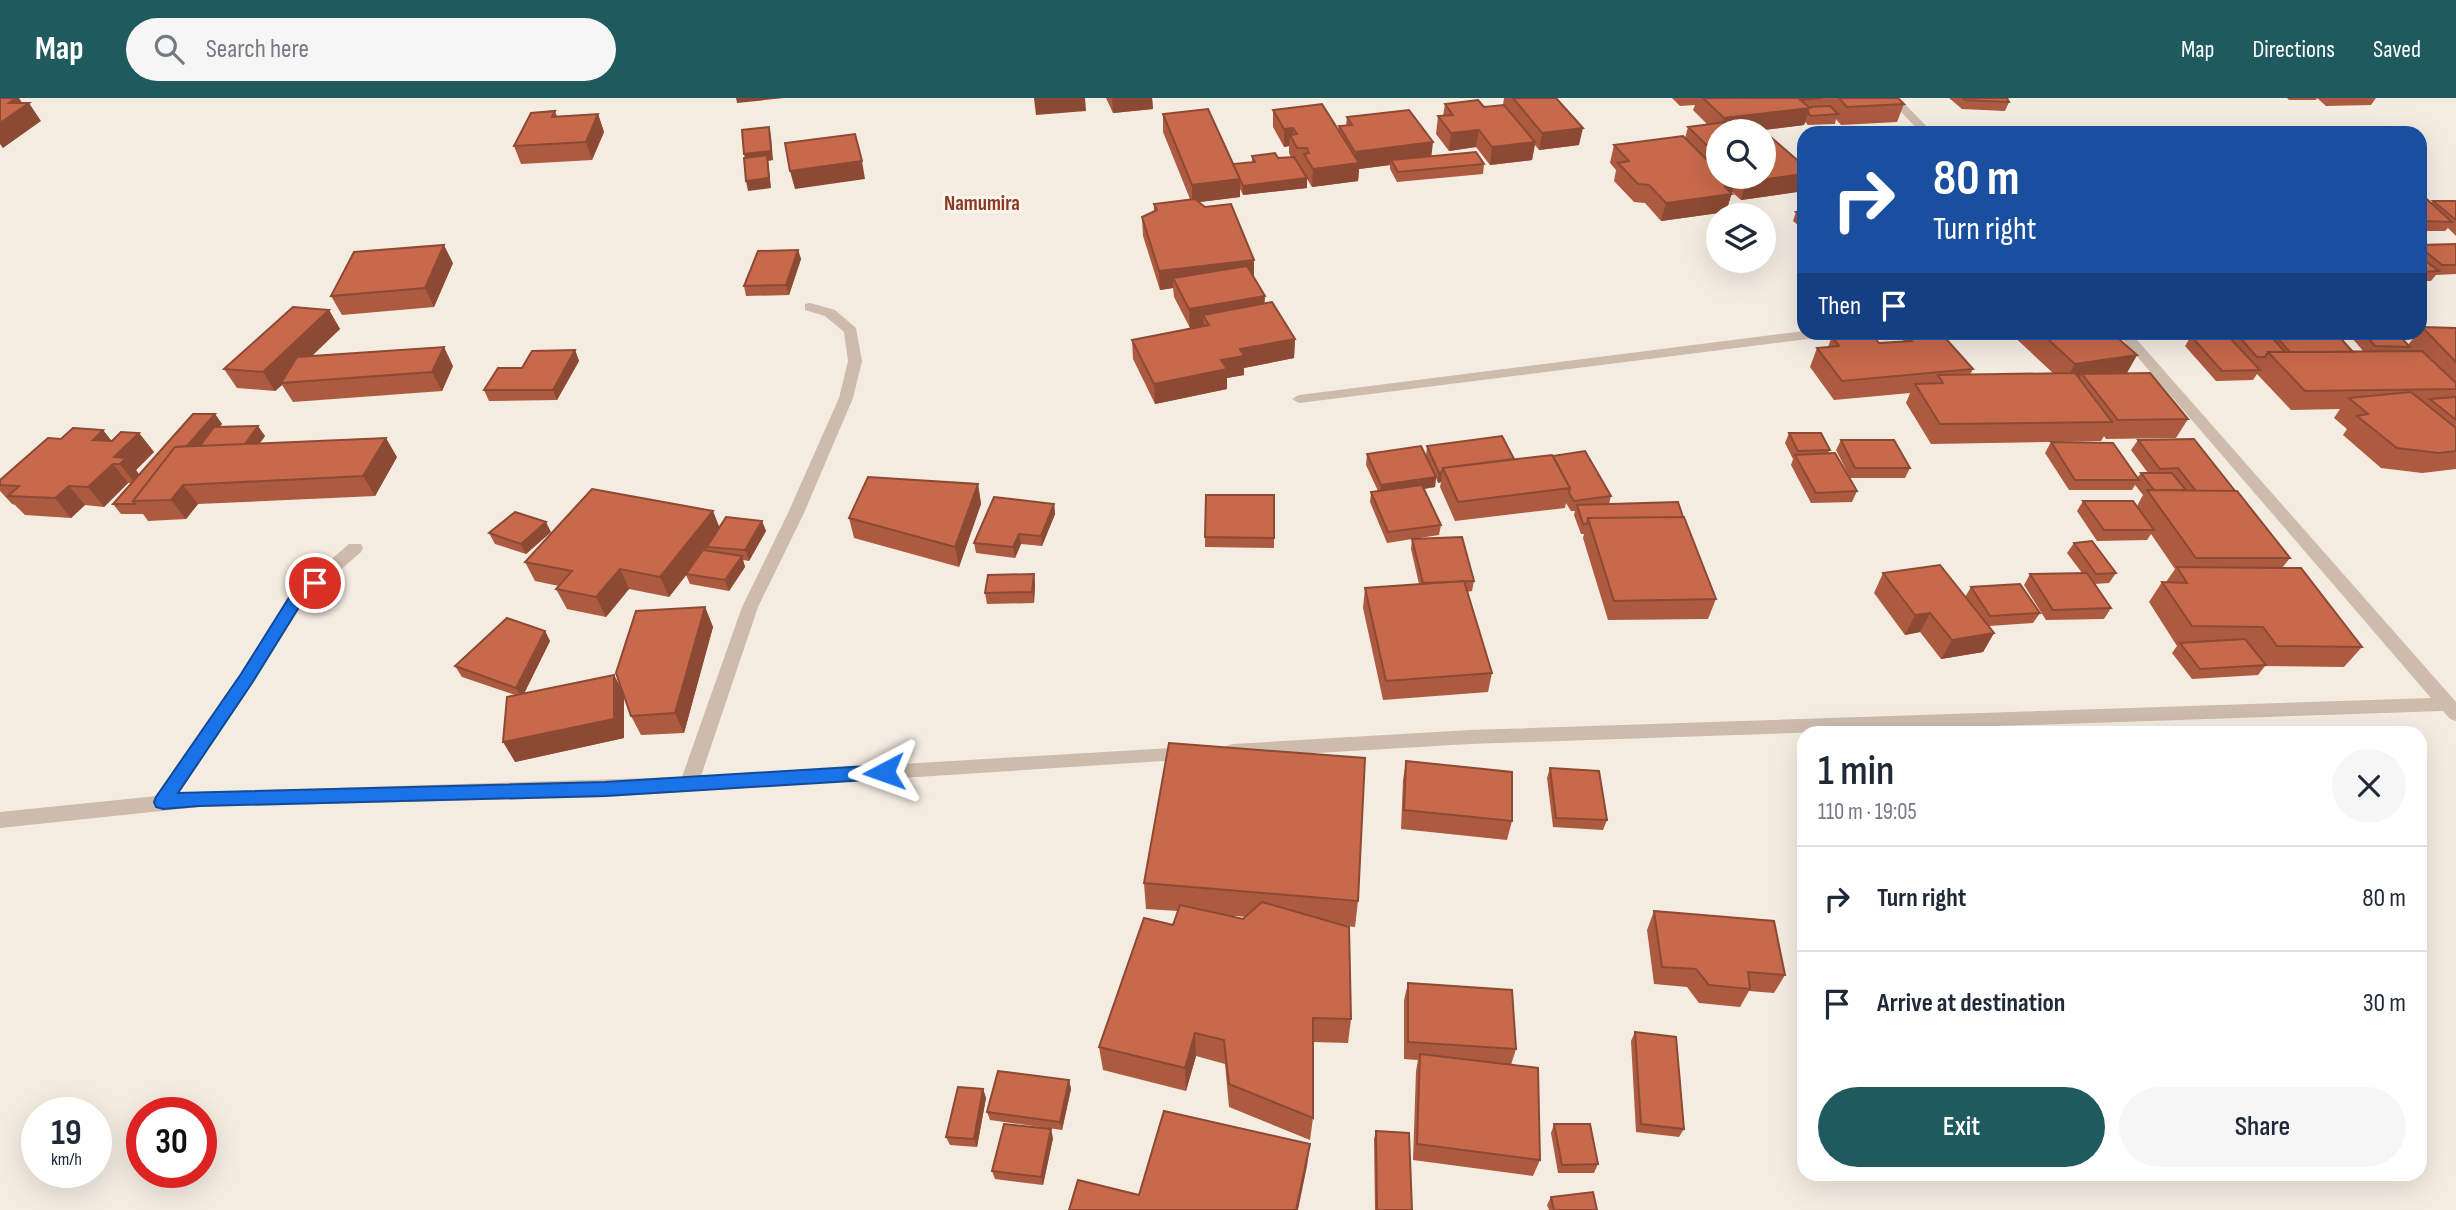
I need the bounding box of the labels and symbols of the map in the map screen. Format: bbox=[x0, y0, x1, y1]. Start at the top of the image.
district label: Namumira bbox=[944, 191, 1020, 216]
pin bbox=[285, 553, 345, 613]
position arrow bbox=[847, 735, 921, 809]
speed limit sign: 30 bbox=[126, 1097, 217, 1188]

